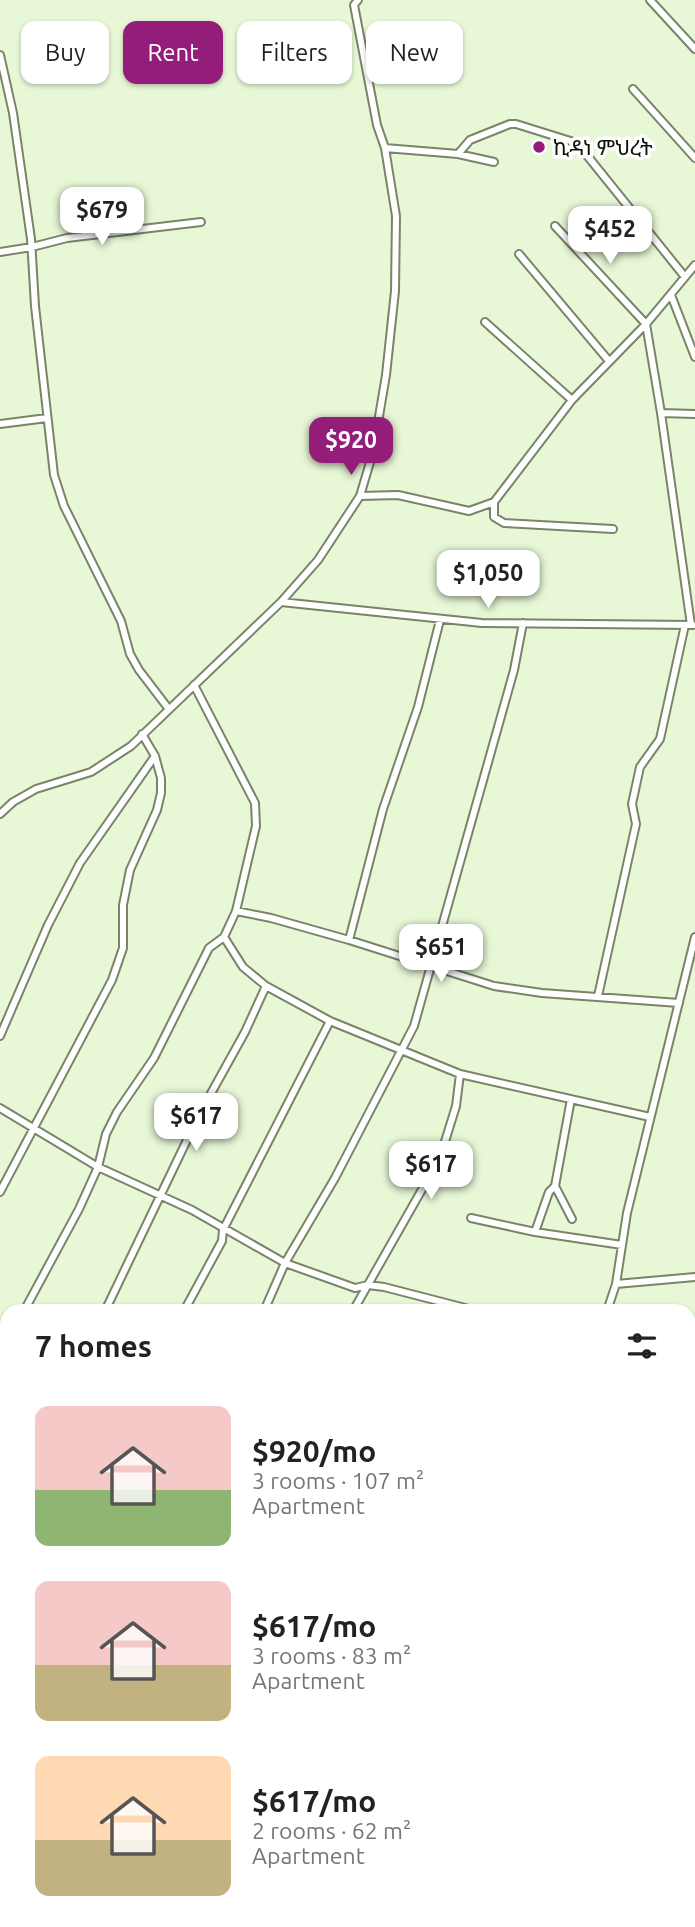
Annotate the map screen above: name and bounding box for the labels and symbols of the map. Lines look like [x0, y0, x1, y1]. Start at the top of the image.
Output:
place label: ኪዳነ ምህረት [553, 135, 653, 159]
marker: ኪዳነ ምህረት [531, 139, 547, 155]
pin: $679 [61, 188, 143, 247]
pin: $452 [569, 206, 651, 266]
pin: $920 [310, 418, 392, 477]
pin: $1,050 [431, 550, 545, 610]
pin: $651 [400, 925, 482, 984]
pin: $617 [155, 1094, 237, 1153]
pin: $617 [390, 1142, 472, 1201]

